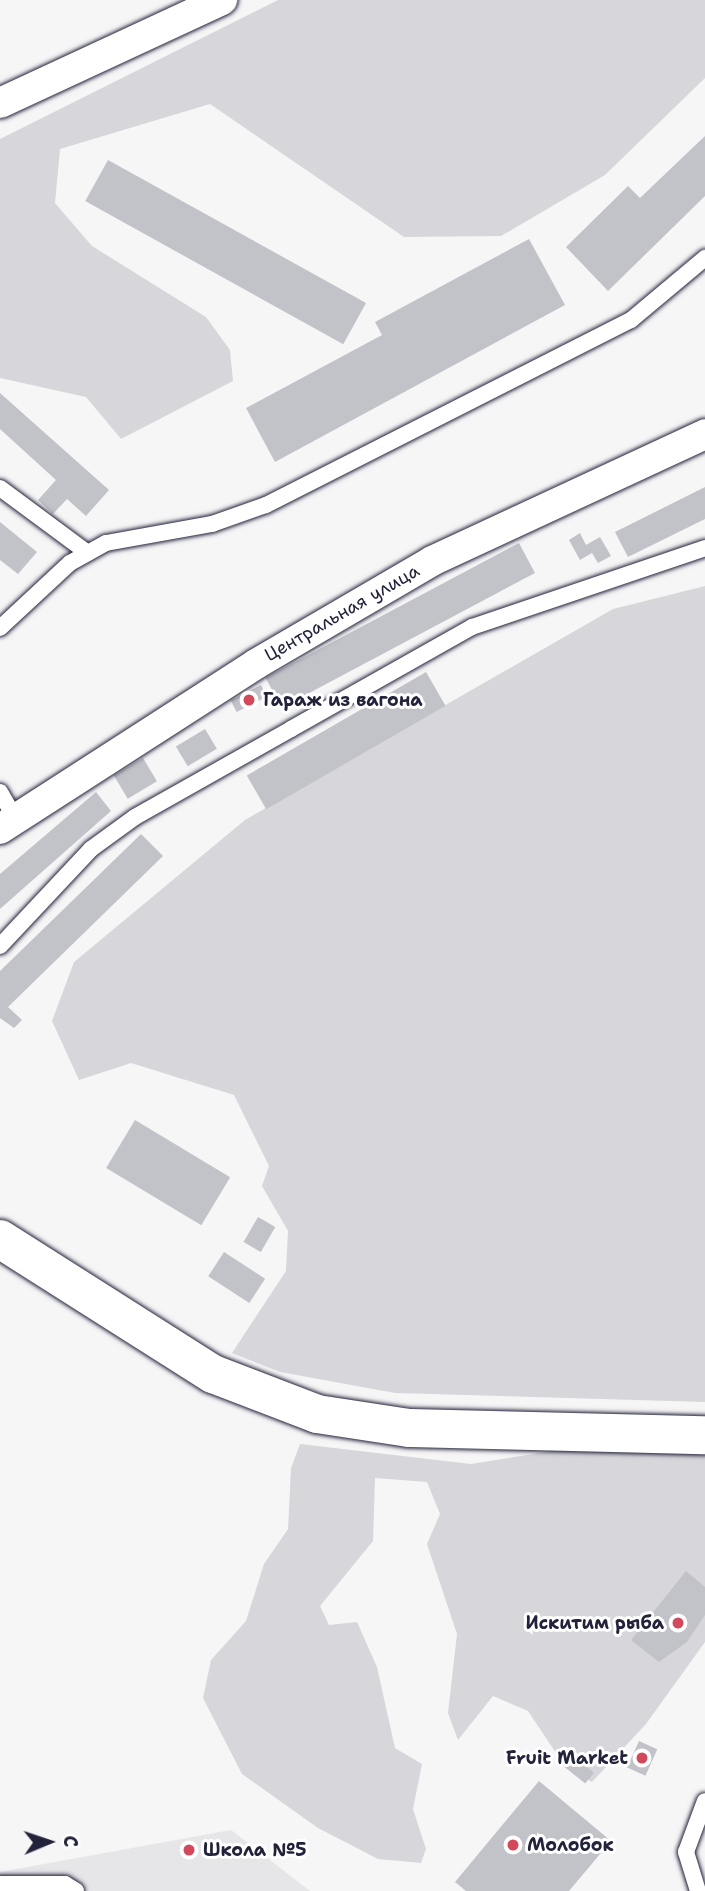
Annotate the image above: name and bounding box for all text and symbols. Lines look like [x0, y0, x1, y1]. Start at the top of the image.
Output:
street label: Центральная улица [261, 560, 423, 666]
place label: Гараж из вагона [263, 689, 423, 711]
marker: Гараж из вагона [241, 692, 257, 708]
place label: Искитим рыба [526, 1612, 664, 1634]
marker: Искитим рыба [670, 1615, 686, 1631]
place label: Fruit Market [506, 1747, 628, 1769]
marker: Fruit Market [634, 1750, 650, 1766]
north arrow [14, 1807, 84, 1877]
place label: Молобок [527, 1834, 614, 1856]
text: С [58, 1835, 83, 1848]
marker: Молобок [505, 1837, 521, 1853]
place label: Школа №5 [203, 1839, 306, 1861]
marker: Школа №5 [181, 1842, 197, 1858]

